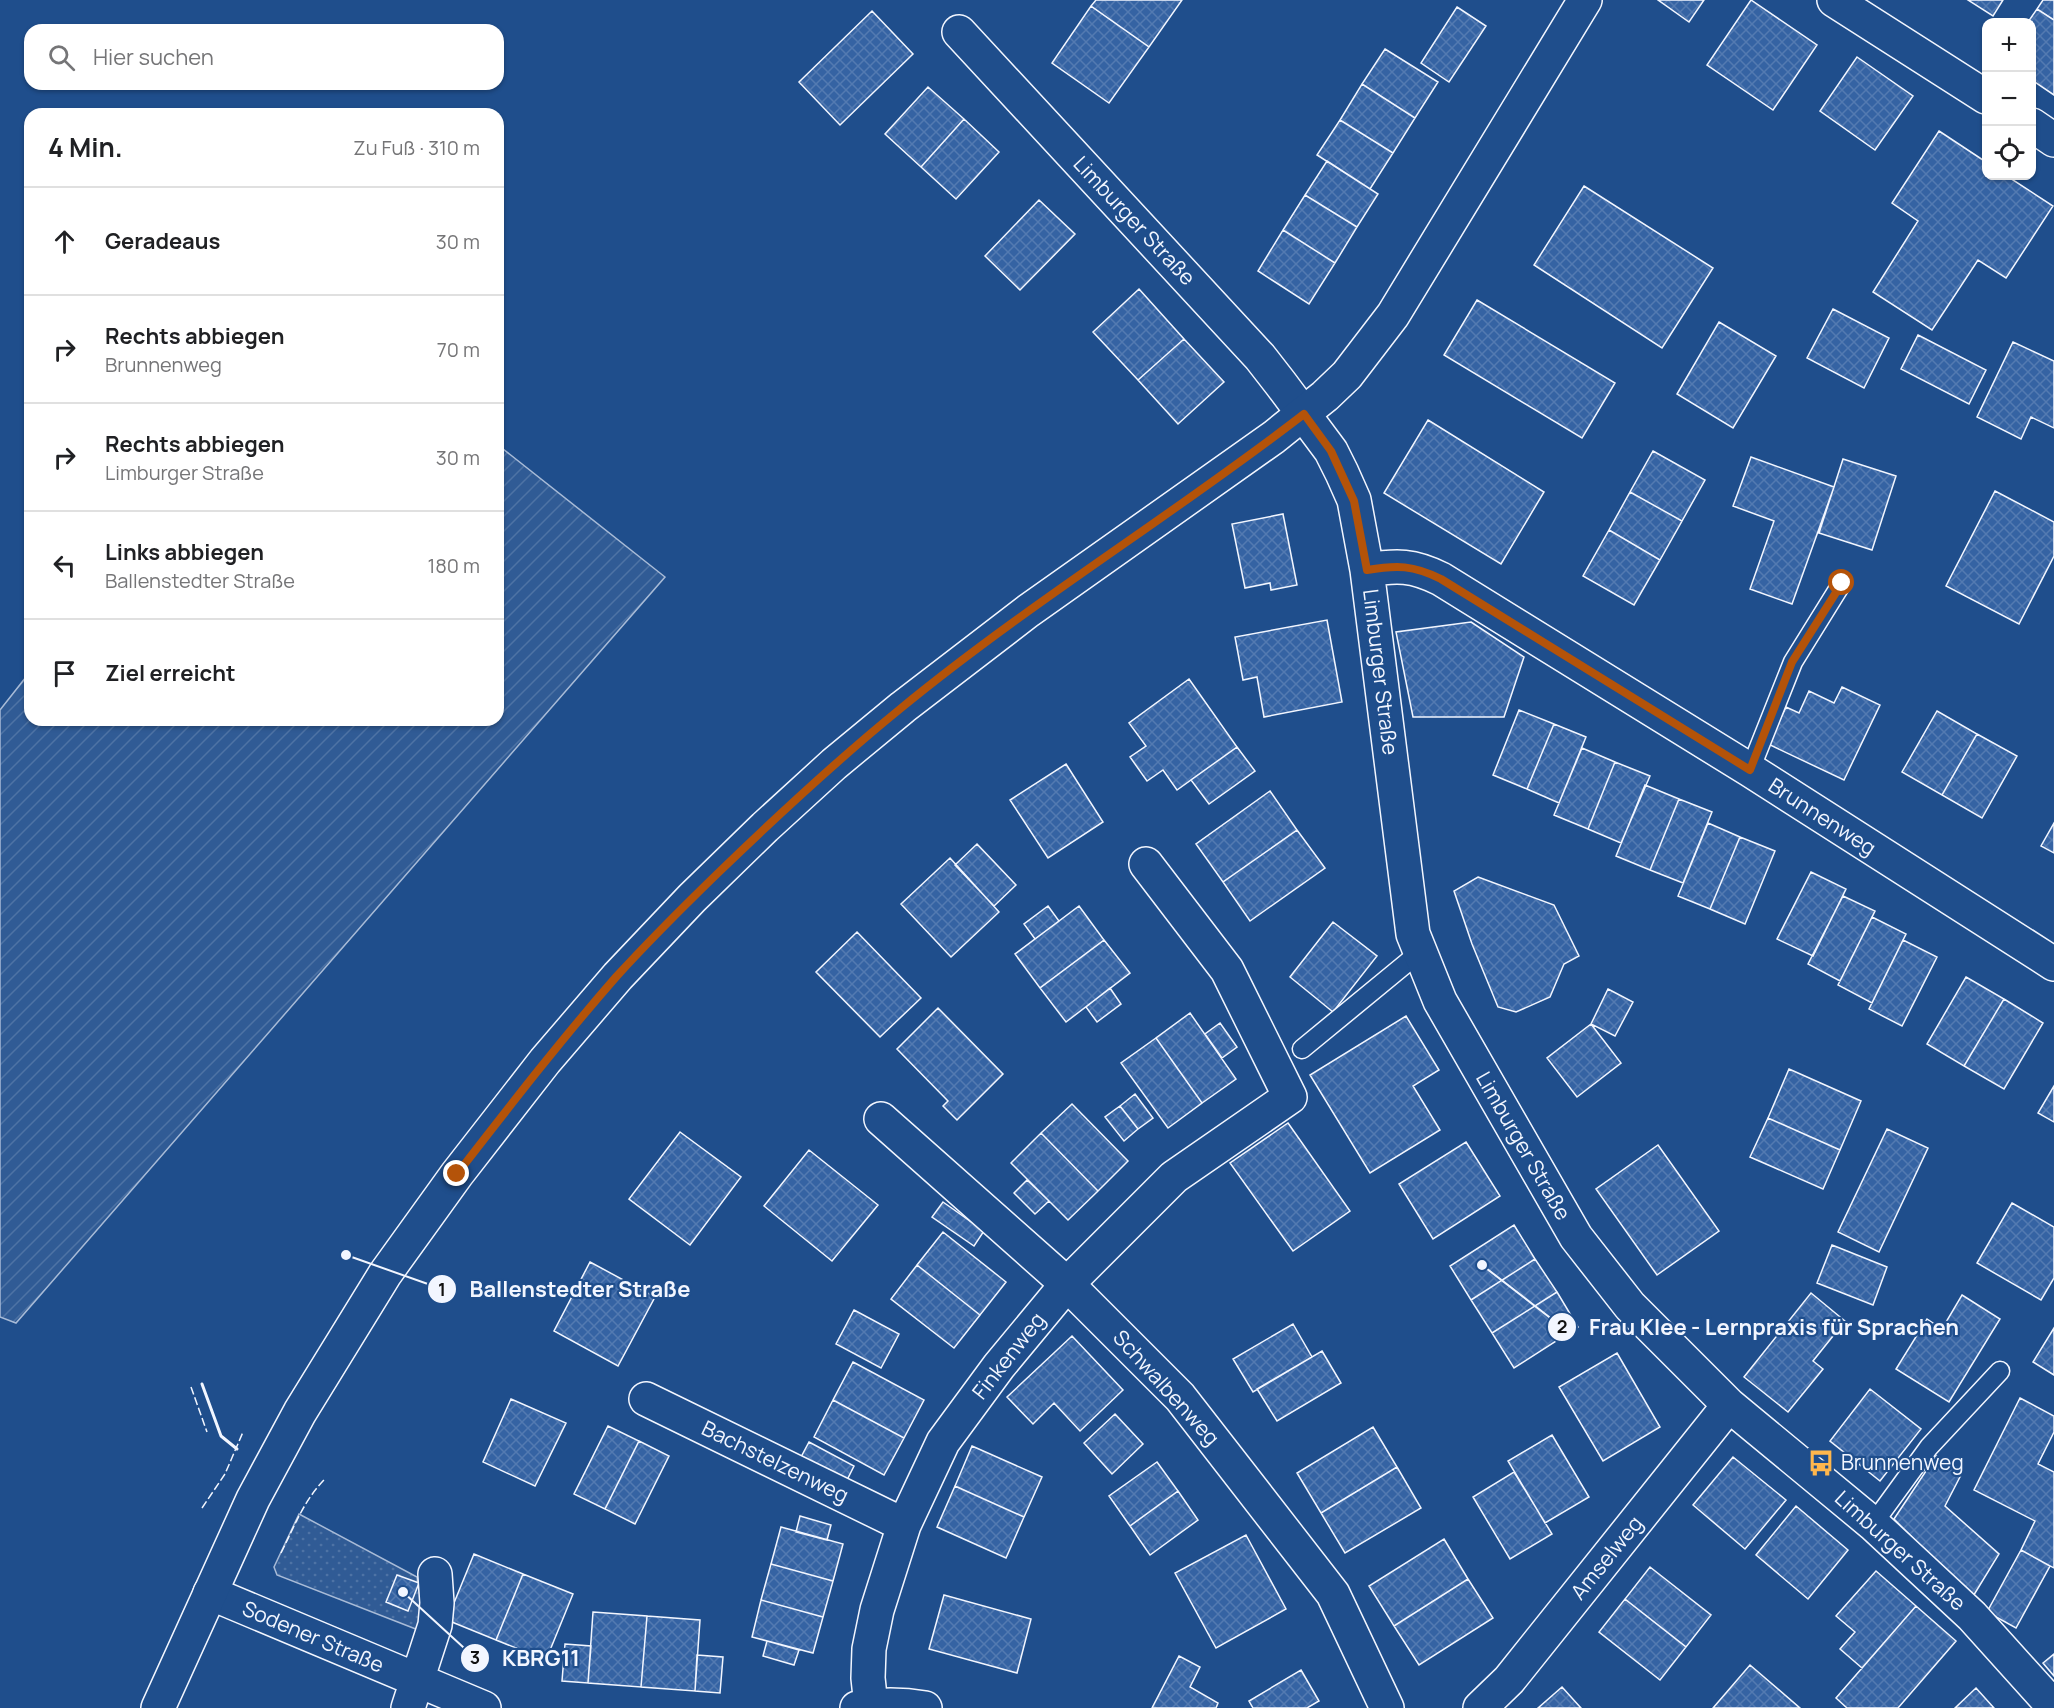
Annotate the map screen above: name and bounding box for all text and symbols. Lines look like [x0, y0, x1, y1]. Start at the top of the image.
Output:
map controls [1982, 18, 2036, 180]
button: + [1982, 18, 2036, 72]
search box [24, 24, 504, 90]
icon: search [45, 41, 78, 74]
text: Hier suchen [93, 42, 214, 72]
button: − [1982, 72, 2036, 126]
button: locate [1982, 126, 2036, 180]
text: 4 Min. [48, 129, 123, 165]
text: Zu Fuß · 310 m [353, 134, 480, 161]
street label: Limburger Straße [1068, 150, 1202, 291]
icon: ahead [48, 225, 81, 258]
text: Geradeaus [105, 226, 220, 256]
text: 30 m [436, 228, 480, 255]
text: Rechts abbiegen [105, 321, 284, 351]
icon: right [48, 333, 81, 366]
text: 70 m [437, 336, 480, 363]
text: Brunnenweg [105, 351, 222, 378]
text: Rechts abbiegen [105, 429, 284, 459]
icon: right [48, 441, 81, 474]
text: 30 m [436, 444, 480, 471]
text: Limburger Straße [105, 459, 264, 486]
text: Links abbiegen [105, 537, 264, 567]
icon: left [48, 549, 81, 582]
text: 180 m [427, 552, 480, 579]
text: Ballenstedter Straße [105, 567, 295, 594]
route start [1828, 569, 1854, 595]
street label: Limburger Straße [1357, 587, 1405, 756]
icon: arrive [48, 657, 81, 690]
text: Ziel erreicht [105, 658, 236, 688]
street label: Brunnenweg [1763, 771, 1882, 861]
street label: Limburger Straße [1470, 1066, 1578, 1225]
route end [443, 1160, 469, 1186]
callout: Ballenstedter Straße [427, 1269, 702, 1309]
text: Ballenstedter Straße [470, 1274, 690, 1304]
text: 1 [438, 1277, 446, 1301]
street label: Finkenweg [965, 1306, 1051, 1405]
callout: Frau Klee - Lernpraxis für Sprachen [1547, 1307, 1971, 1347]
text: Frau Klee - Lernpraxis für Sprachen [1589, 1312, 1959, 1342]
text: 2 [1557, 1314, 1567, 1338]
street label: Schwalbenweg [1107, 1324, 1226, 1451]
street label: Bachstelzenweg [697, 1413, 853, 1509]
bus stop icon: Brunnenweg [1806, 1448, 1836, 1478]
place label: Brunnenweg [1841, 1448, 1964, 1476]
street label: Limburger Straße [1829, 1484, 1972, 1617]
street label: Amselweg [1564, 1510, 1648, 1605]
street label: Sodener Straße [238, 1594, 388, 1679]
callout: KBRG11 [460, 1638, 592, 1678]
text: KBRG11 [502, 1643, 580, 1673]
text: 3 [470, 1645, 480, 1669]

